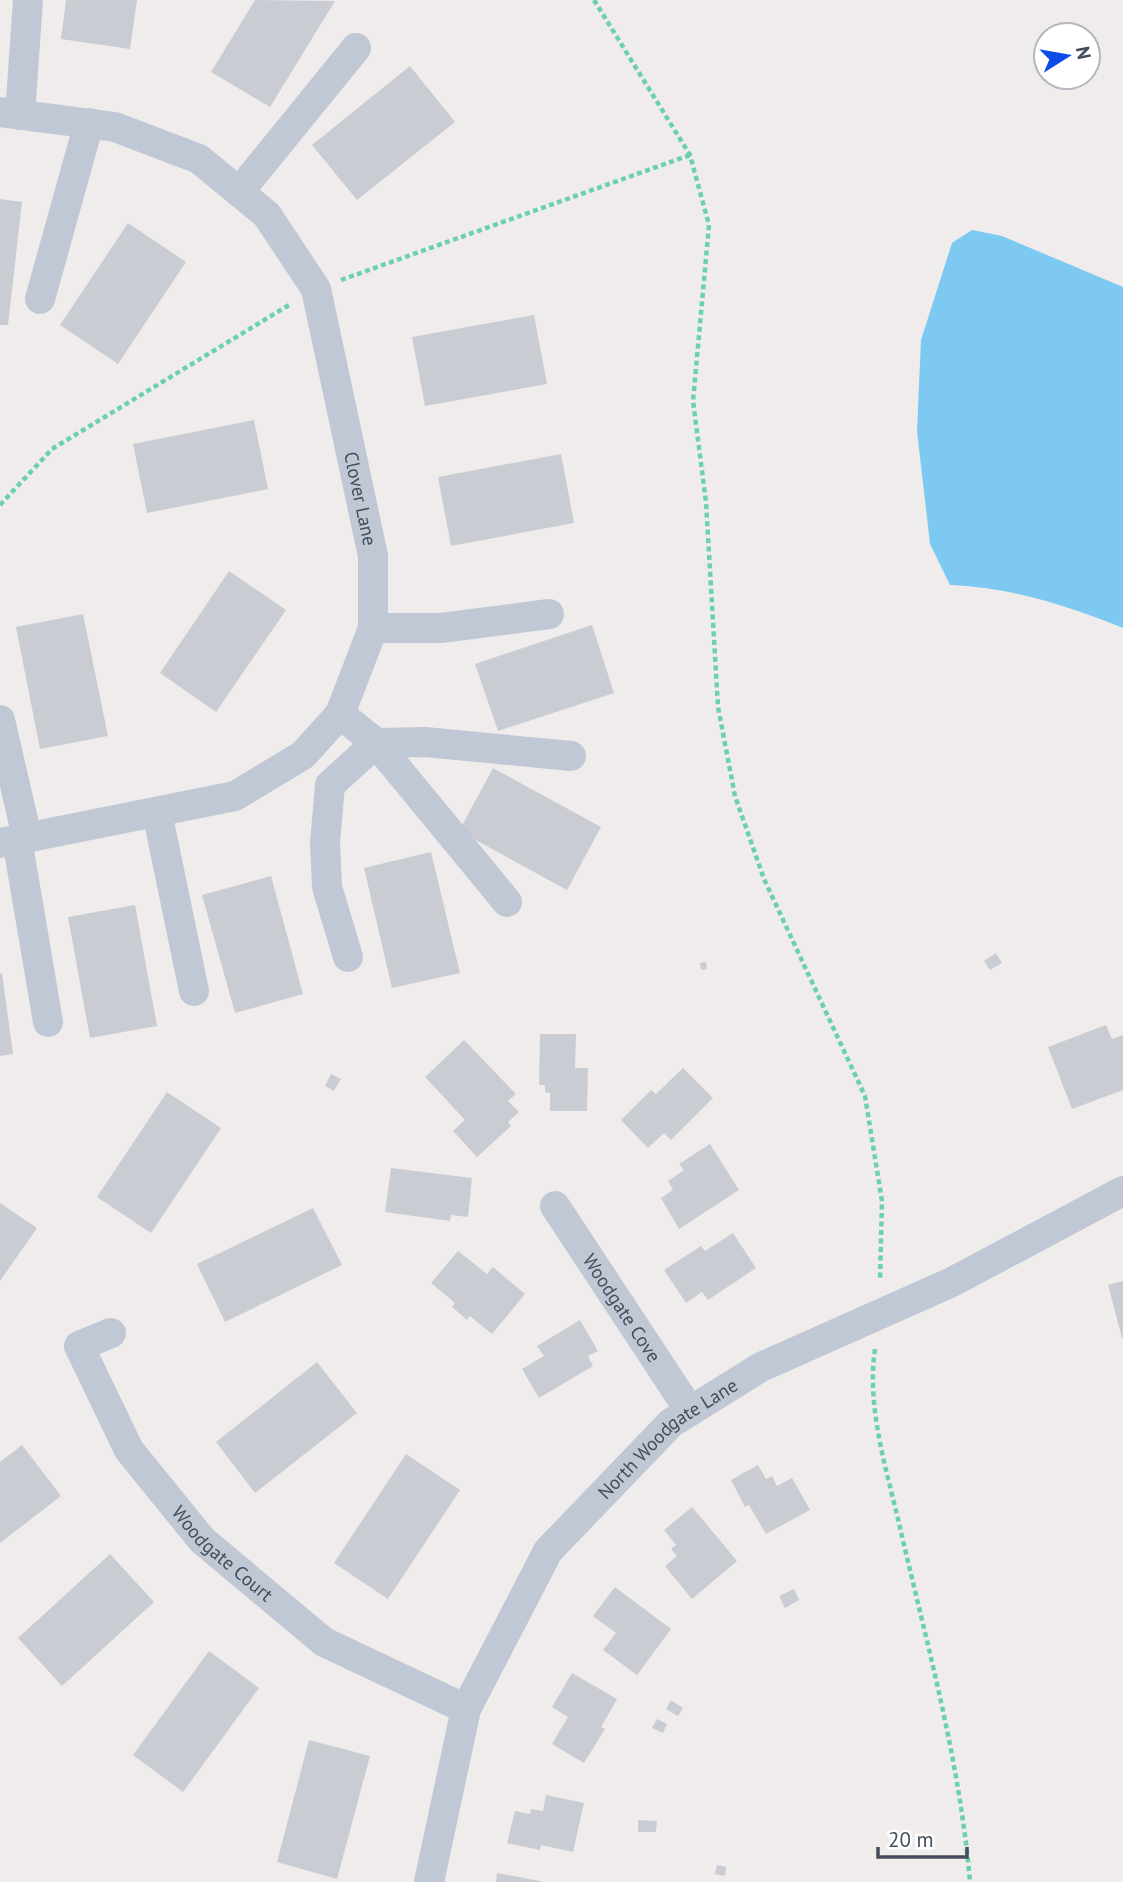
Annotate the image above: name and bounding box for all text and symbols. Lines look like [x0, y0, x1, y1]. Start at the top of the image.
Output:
north arrow [1032, 21, 1102, 91]
text: N [1071, 44, 1097, 61]
street label: Clover Lane [339, 449, 382, 548]
street label: Woodgate Cove [578, 1249, 666, 1367]
street label: North Woodgate Lane [593, 1373, 742, 1504]
street label: Woodgate Court [167, 1501, 279, 1607]
scale bar [878, 1815, 967, 1859]
text: 20 m [888, 1826, 934, 1853]

